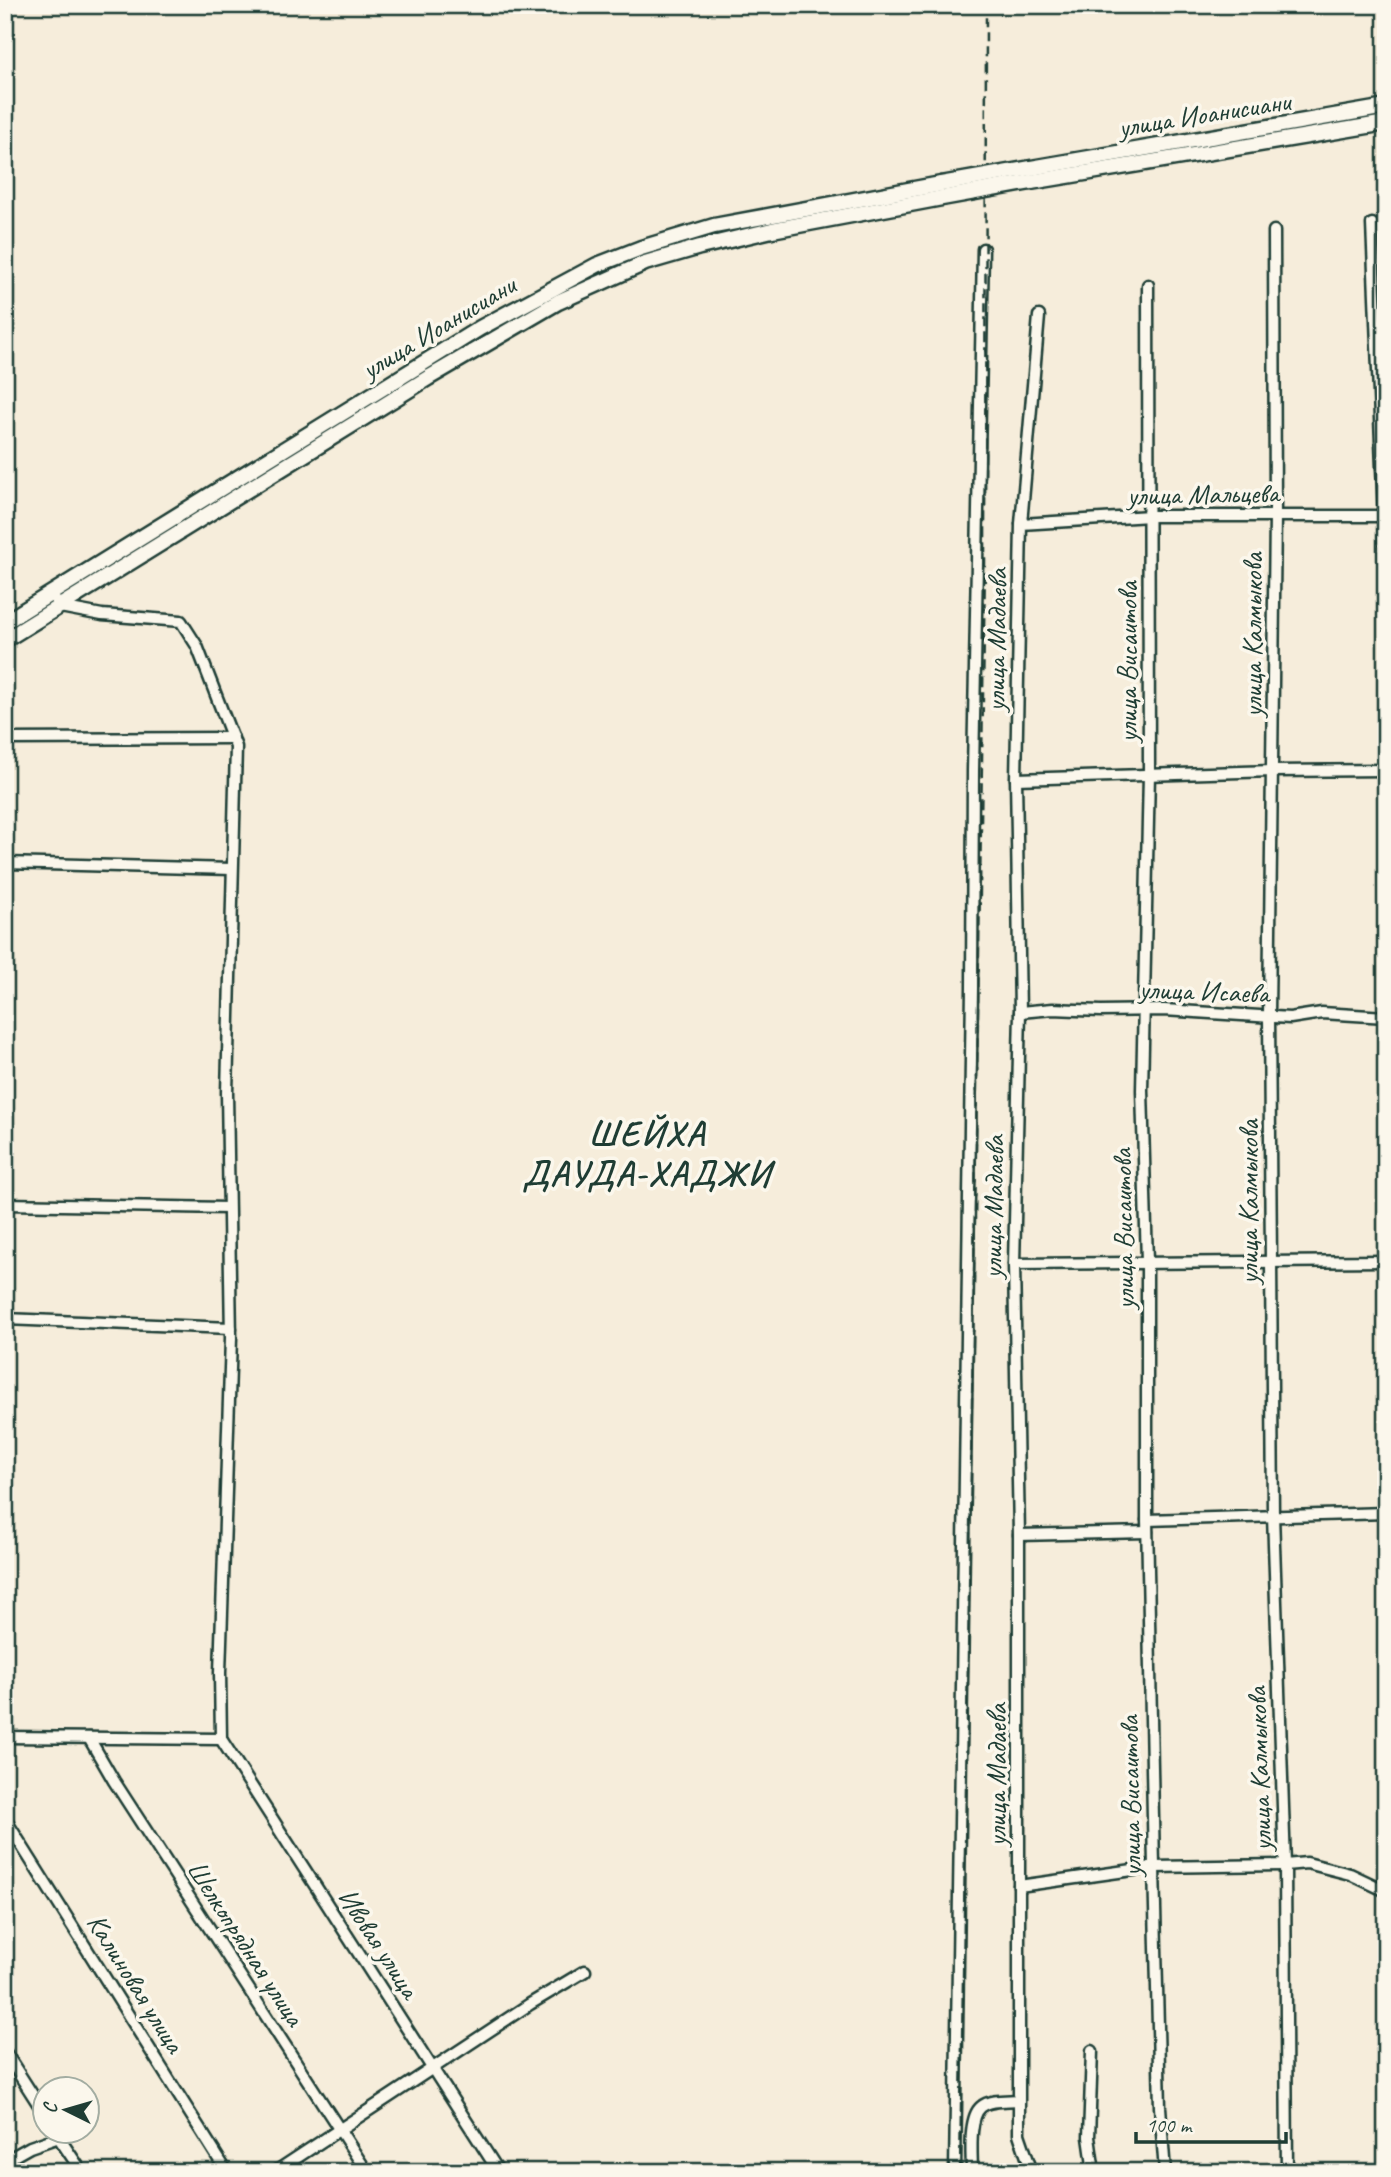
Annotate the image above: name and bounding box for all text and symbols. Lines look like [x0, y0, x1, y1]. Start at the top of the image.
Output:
street label: улица Иоанисиани [1114, 83, 1295, 145]
street label: улица Иоанисиани [353, 266, 524, 388]
street label: улица Мальцева [1125, 475, 1282, 513]
street label: улица Калмыкова [1235, 551, 1270, 719]
street label: улица Мадаева [977, 566, 1015, 714]
street label: улица Висаитова [1110, 580, 1145, 744]
street label: улица Исаева [1136, 971, 1272, 1011]
district label: ШЕЙХА ДАУДА-ХАДЖИ [522, 1111, 776, 1196]
street label: улица Калмыкова [1231, 1118, 1266, 1286]
street label: улица Мадаева [974, 1133, 1012, 1281]
street label: улица Висаитова [1104, 1147, 1142, 1312]
street label: улица Калмыкова [1239, 1684, 1279, 1854]
street label: улица Мадаева [979, 1702, 1014, 1849]
street label: улица Висаитова [1111, 1714, 1149, 1879]
street label: Шелкопрядная улица [179, 1854, 313, 2034]
street label: Ивовая улица [330, 1881, 429, 2007]
street label: Калиновая улица [79, 1907, 193, 2060]
north arrow [32, 2076, 102, 2146]
text: С [38, 2100, 63, 2114]
scale bar [1136, 2100, 1286, 2144]
text: 100 m [1146, 2112, 1193, 2138]

